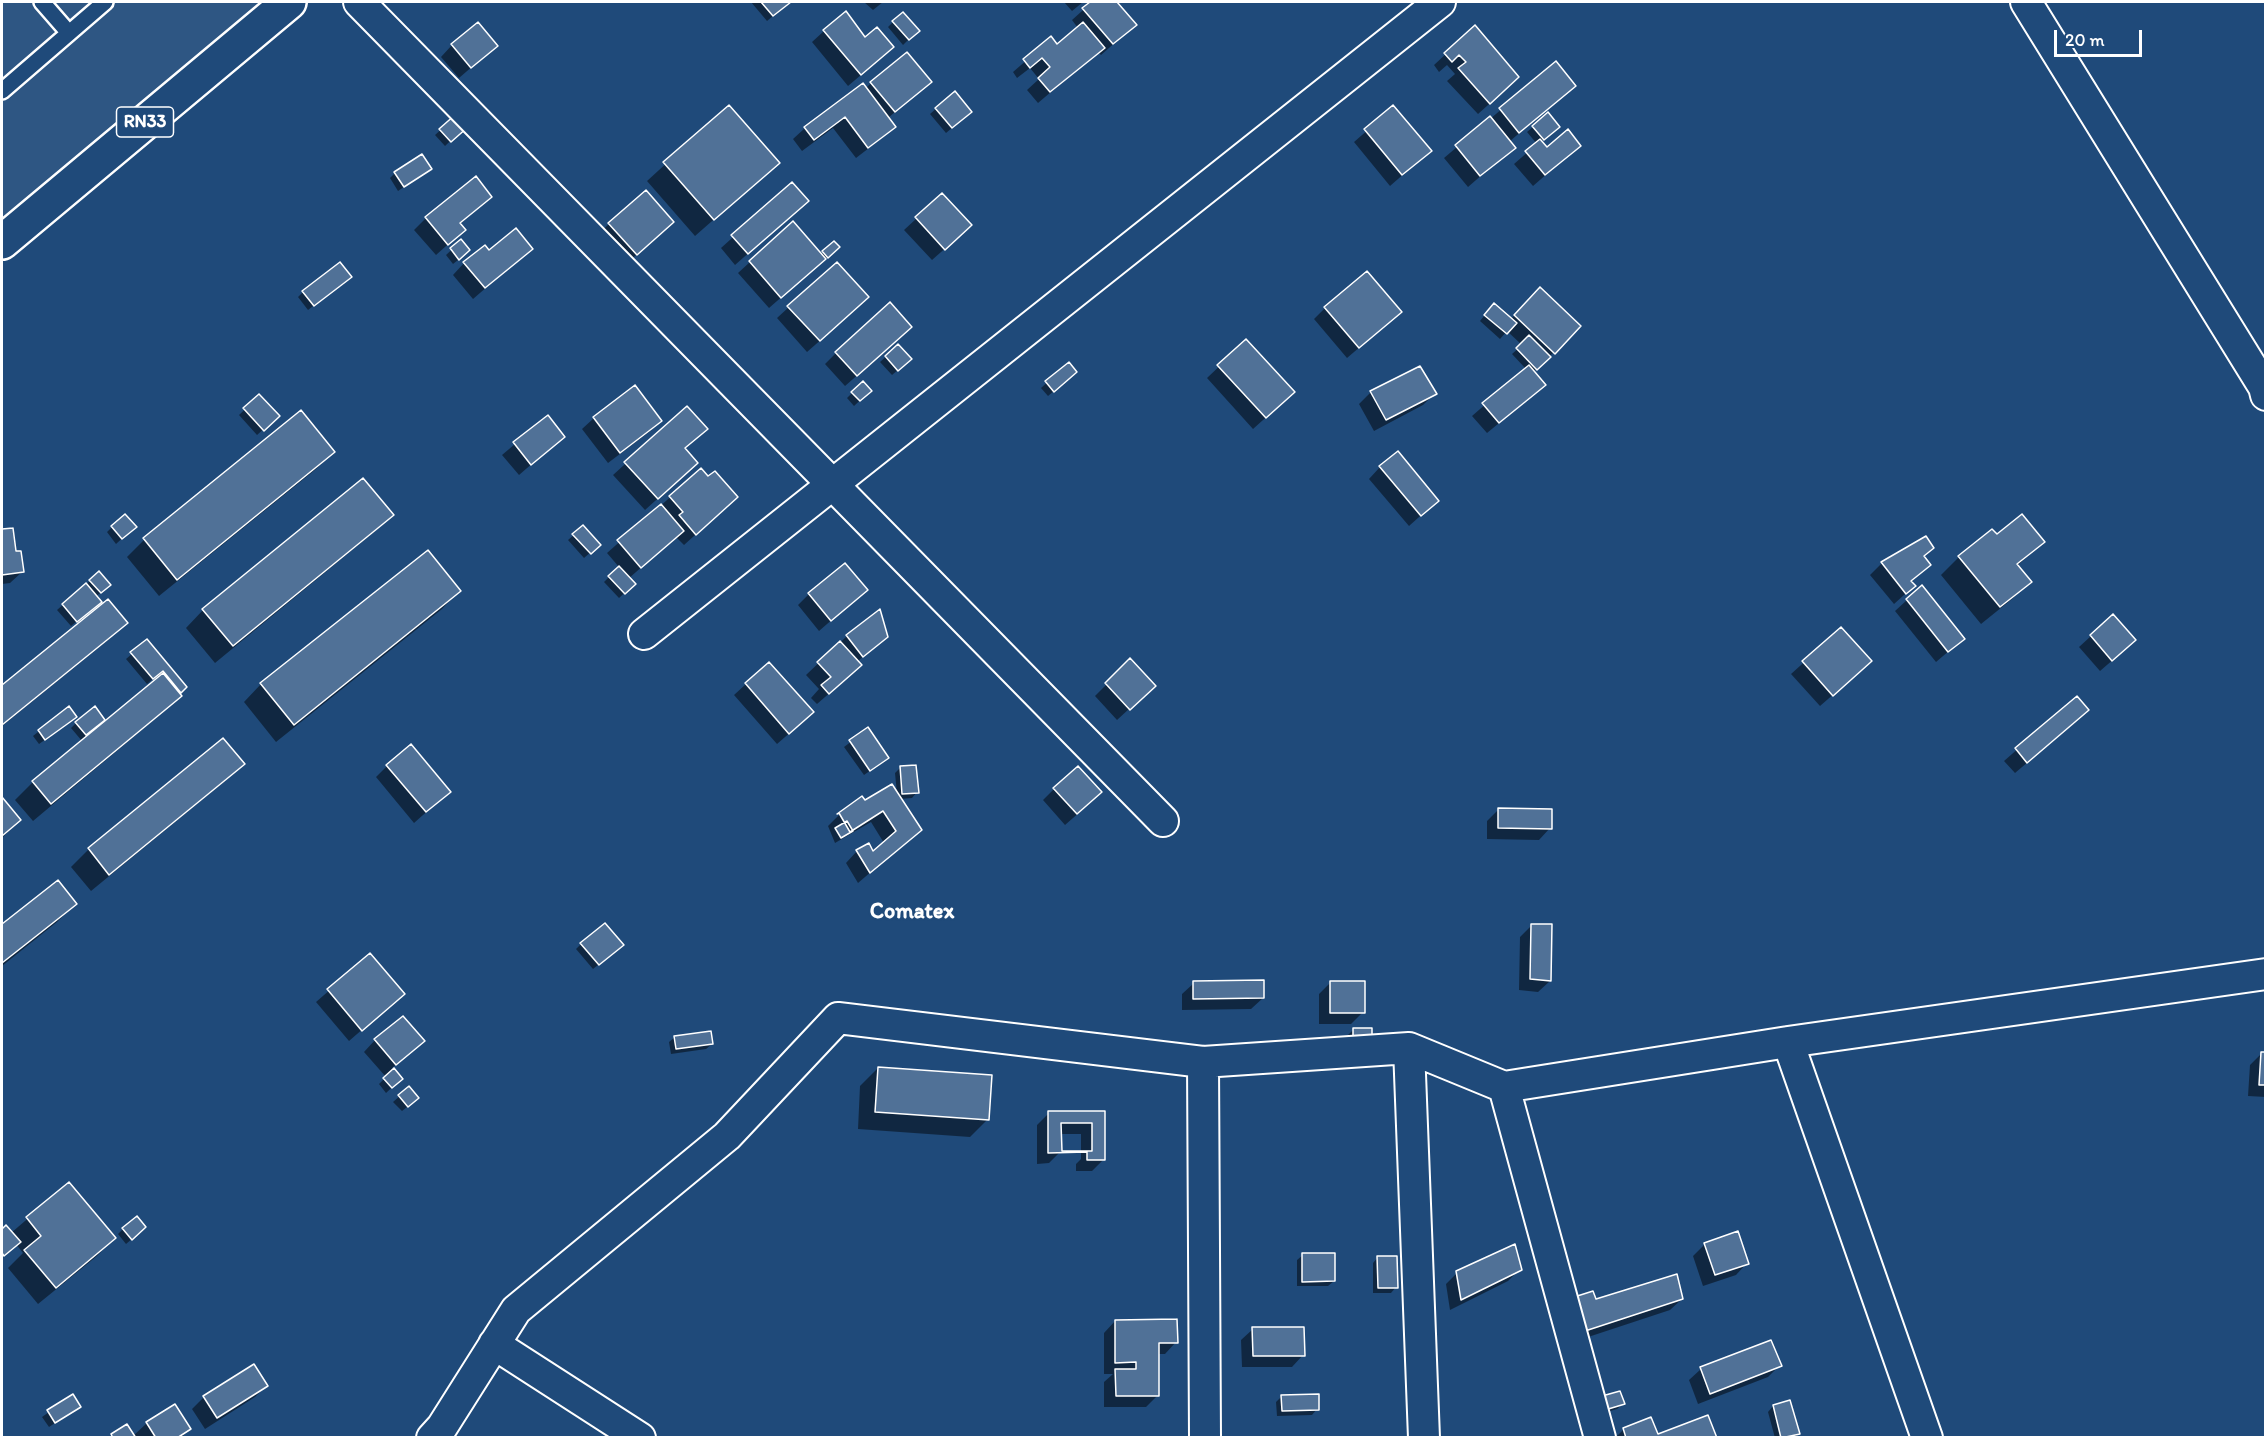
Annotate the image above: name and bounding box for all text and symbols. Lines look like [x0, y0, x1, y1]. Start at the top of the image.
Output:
scale bar [2057, 18, 2146, 56]
text: 20 m [2065, 29, 2105, 51]
road number: RN33 [116, 107, 174, 137]
district label: Comatex [870, 899, 954, 925]

